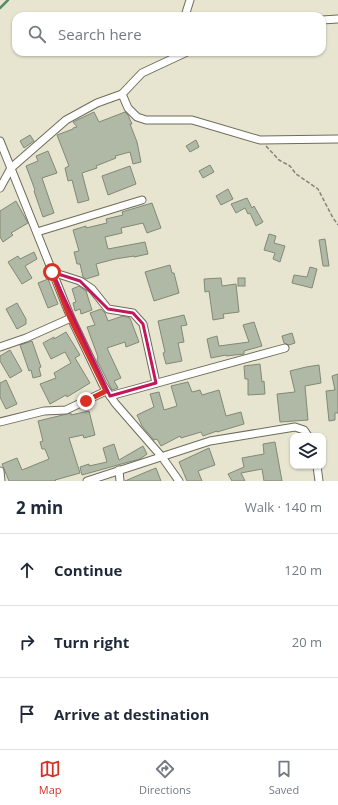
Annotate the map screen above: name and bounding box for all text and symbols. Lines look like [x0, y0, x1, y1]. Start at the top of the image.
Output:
search box [12, 12, 326, 56]
icon: search [26, 23, 48, 45]
text: Search here [58, 24, 142, 44]
route start [43, 263, 61, 281]
route end [77, 392, 95, 410]
map controls [290, 433, 326, 469]
button: layers [290, 433, 326, 469]
text: 2 min [16, 496, 63, 519]
text: Walk · 140 m [245, 498, 322, 516]
icon: ahead [16, 559, 38, 581]
text: Continue [54, 560, 122, 580]
text: 120 m [284, 561, 322, 579]
icon: right [16, 631, 38, 653]
text: Turn right [54, 632, 129, 652]
text: 20 m [292, 633, 322, 651]
icon: arrive [16, 703, 38, 725]
text: Arrive at destination [54, 704, 209, 724]
tab: Map [39, 758, 62, 797]
tab: Directions [139, 758, 191, 797]
tab: Saved [269, 758, 299, 797]

